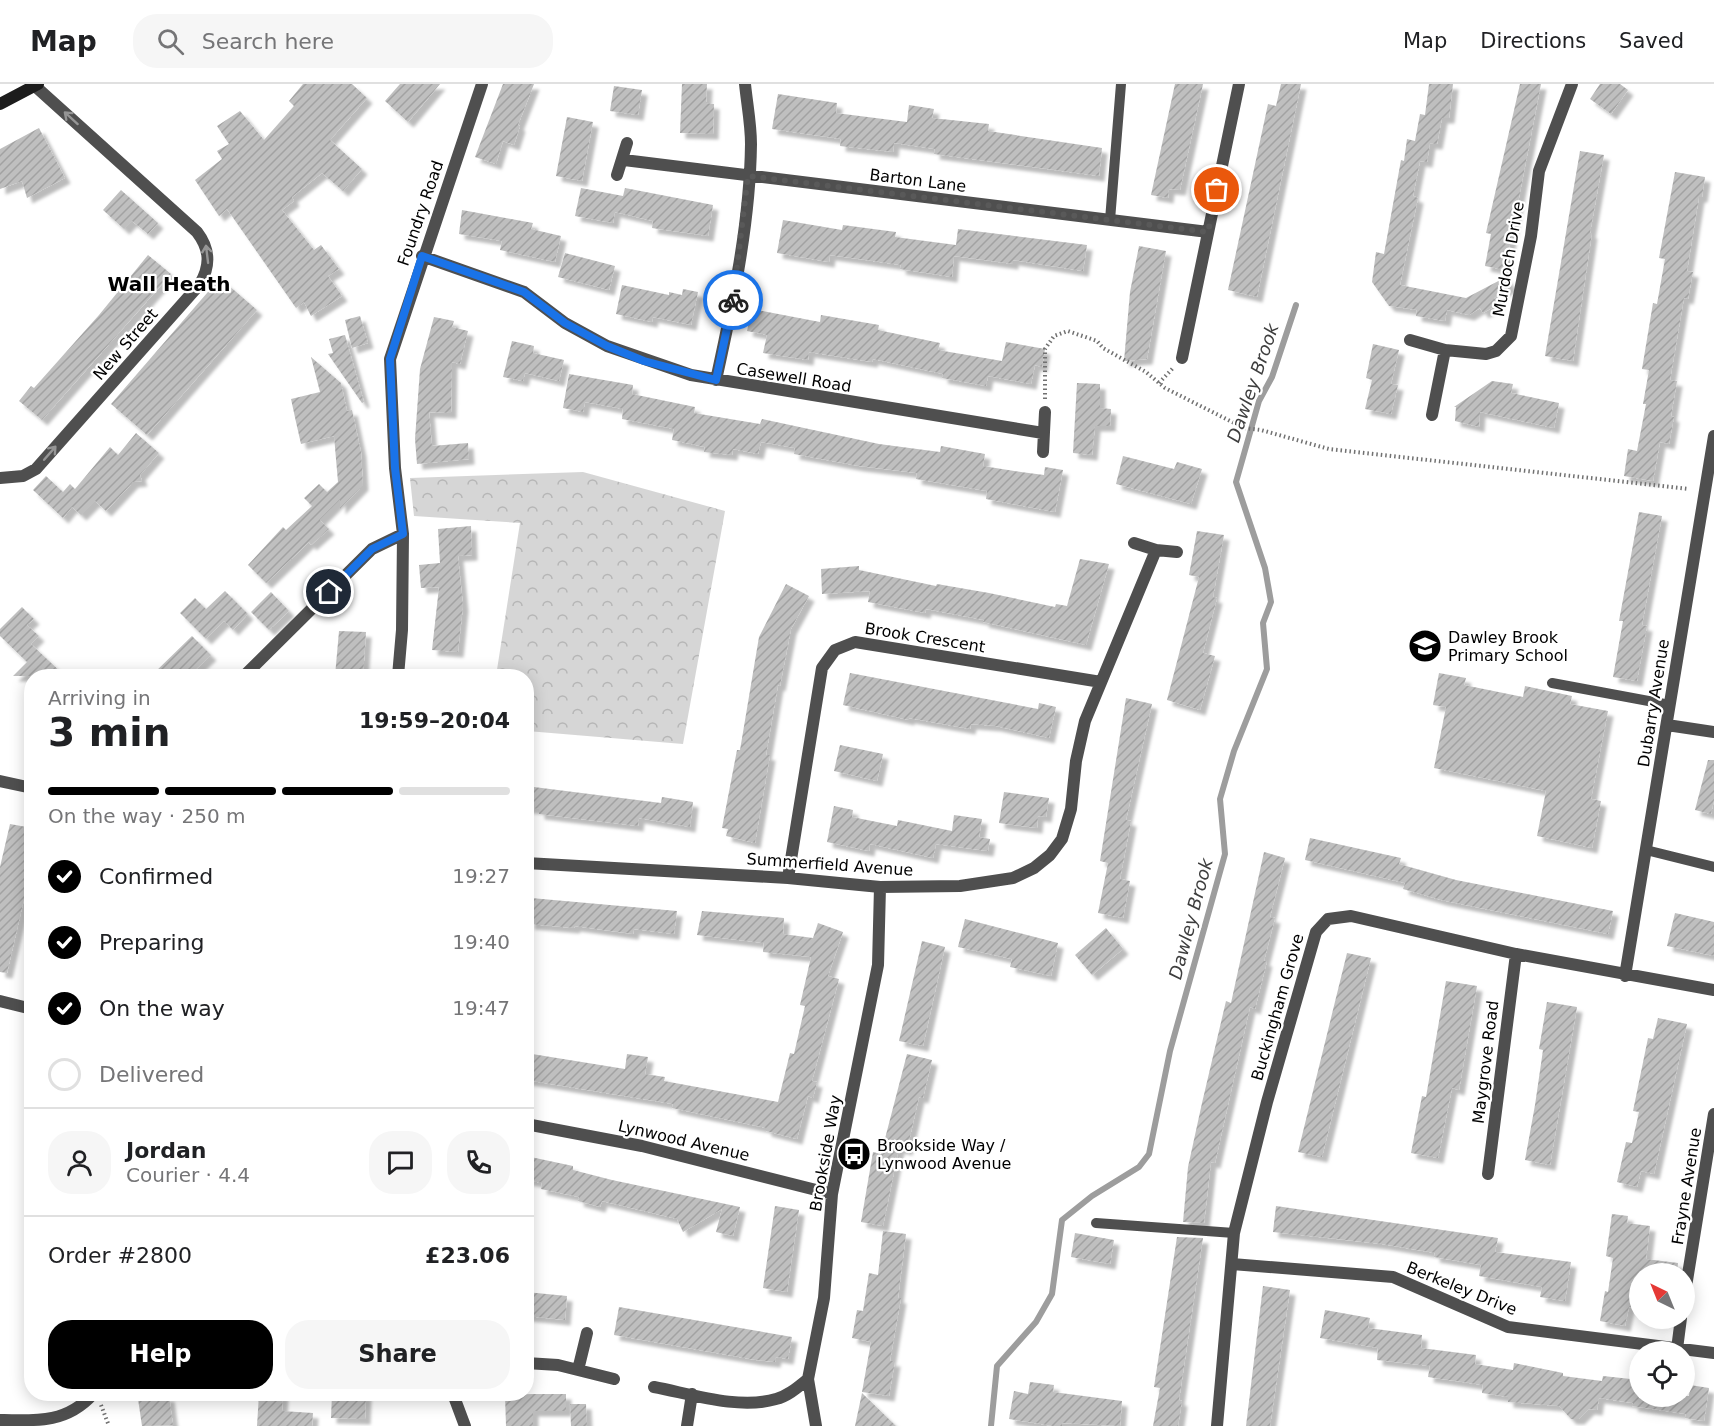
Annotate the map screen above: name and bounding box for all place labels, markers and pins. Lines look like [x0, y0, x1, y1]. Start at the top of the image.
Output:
pin [1191, 164, 1242, 215]
pin [303, 566, 354, 617]
school or university icon: Dawley Brook Primary School [1407, 628, 1443, 664]
place label: Dawley Brook Primary School [1448, 628, 1568, 665]
bus stop icon: Brookside Way / Lynwood Avenue [836, 1136, 872, 1172]
place label: Brookside Way / Lynwood Avenue [877, 1136, 1011, 1173]

